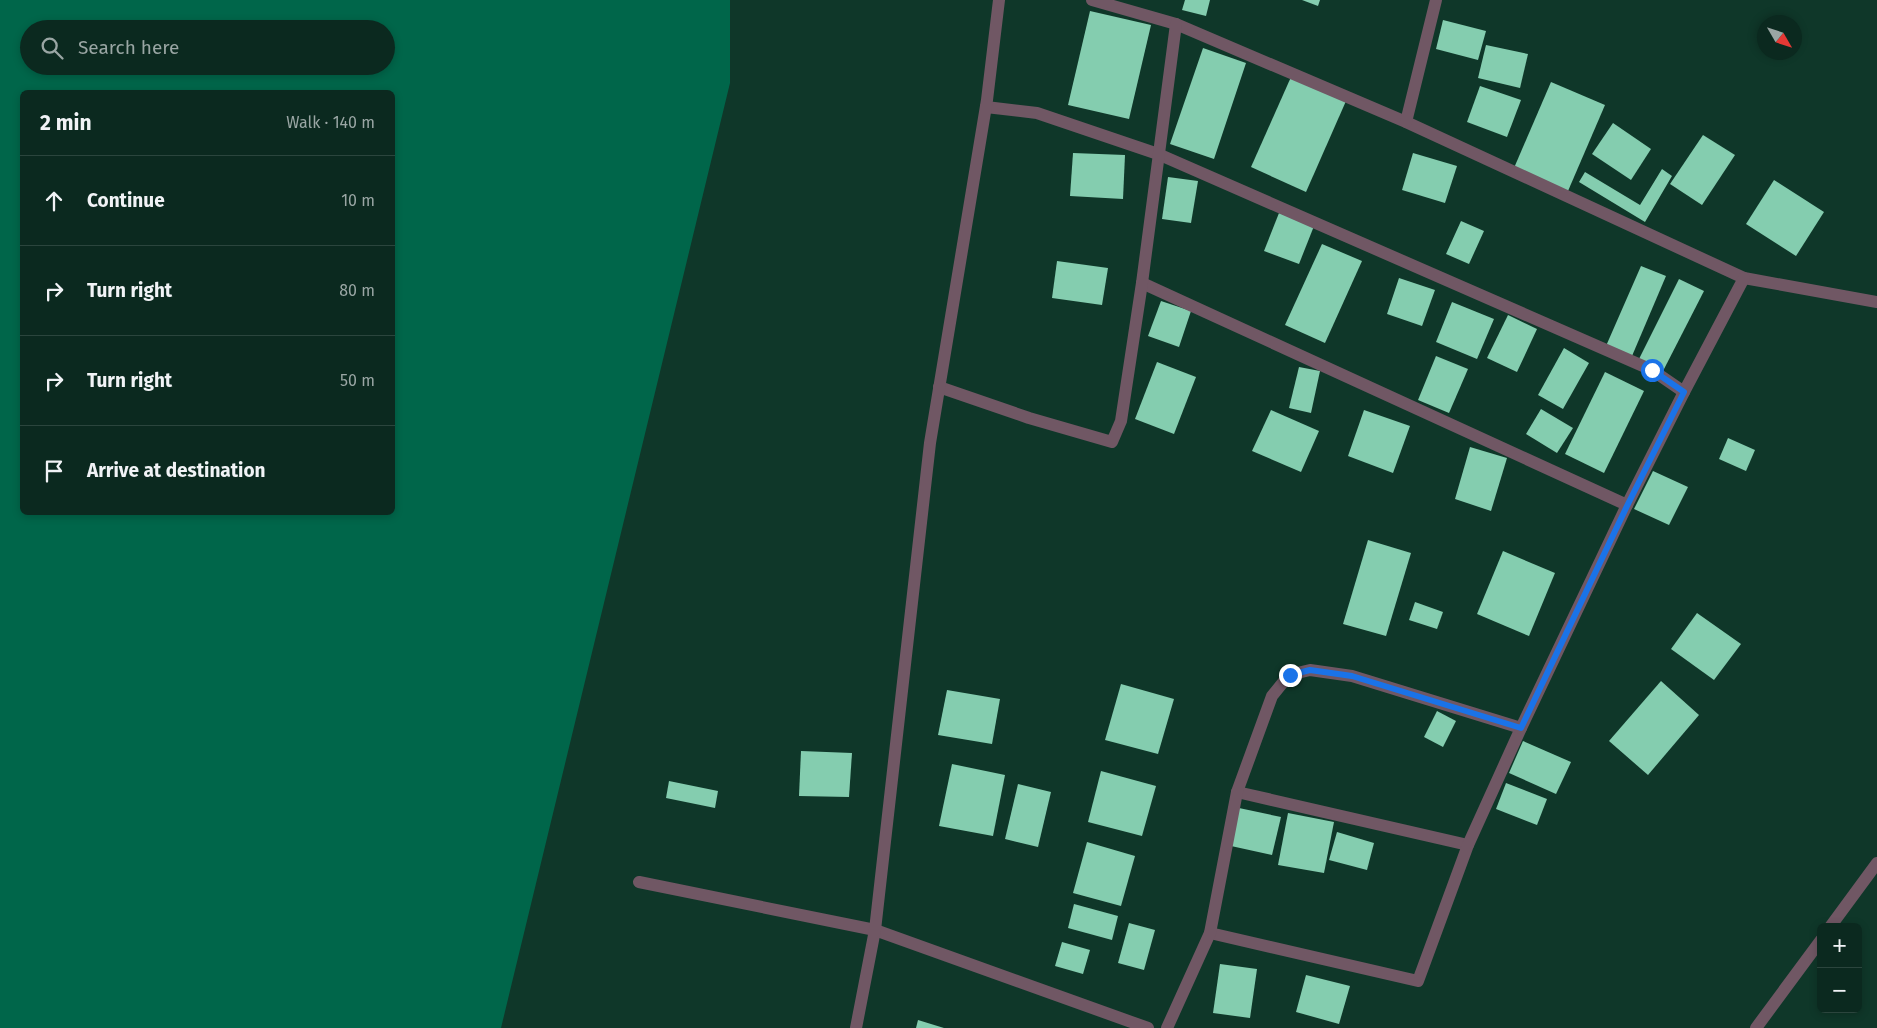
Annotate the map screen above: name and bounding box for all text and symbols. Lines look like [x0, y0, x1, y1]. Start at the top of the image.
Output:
north arrow [1757, 15, 1802, 60]
search box [20, 20, 395, 75]
icon: search [38, 34, 66, 62]
text: Search here [78, 36, 179, 59]
text: 2 min [40, 110, 92, 136]
text: Walk · 140 m [286, 113, 375, 132]
icon: ahead [40, 187, 68, 215]
text: Continue [87, 189, 165, 212]
text: 10 m [341, 191, 375, 210]
icon: right [40, 277, 68, 305]
text: Turn right [87, 279, 172, 302]
text: 80 m [339, 281, 375, 300]
route start [1641, 359, 1664, 382]
icon: right [40, 367, 68, 395]
text: Turn right [87, 369, 172, 392]
text: 50 m [340, 371, 375, 390]
icon: arrive [40, 457, 68, 485]
text: Arrive at destination [87, 459, 266, 482]
route end [1279, 664, 1302, 687]
map controls [1817, 923, 1862, 1013]
button: + [1817, 923, 1862, 968]
button: − [1817, 968, 1862, 1013]

